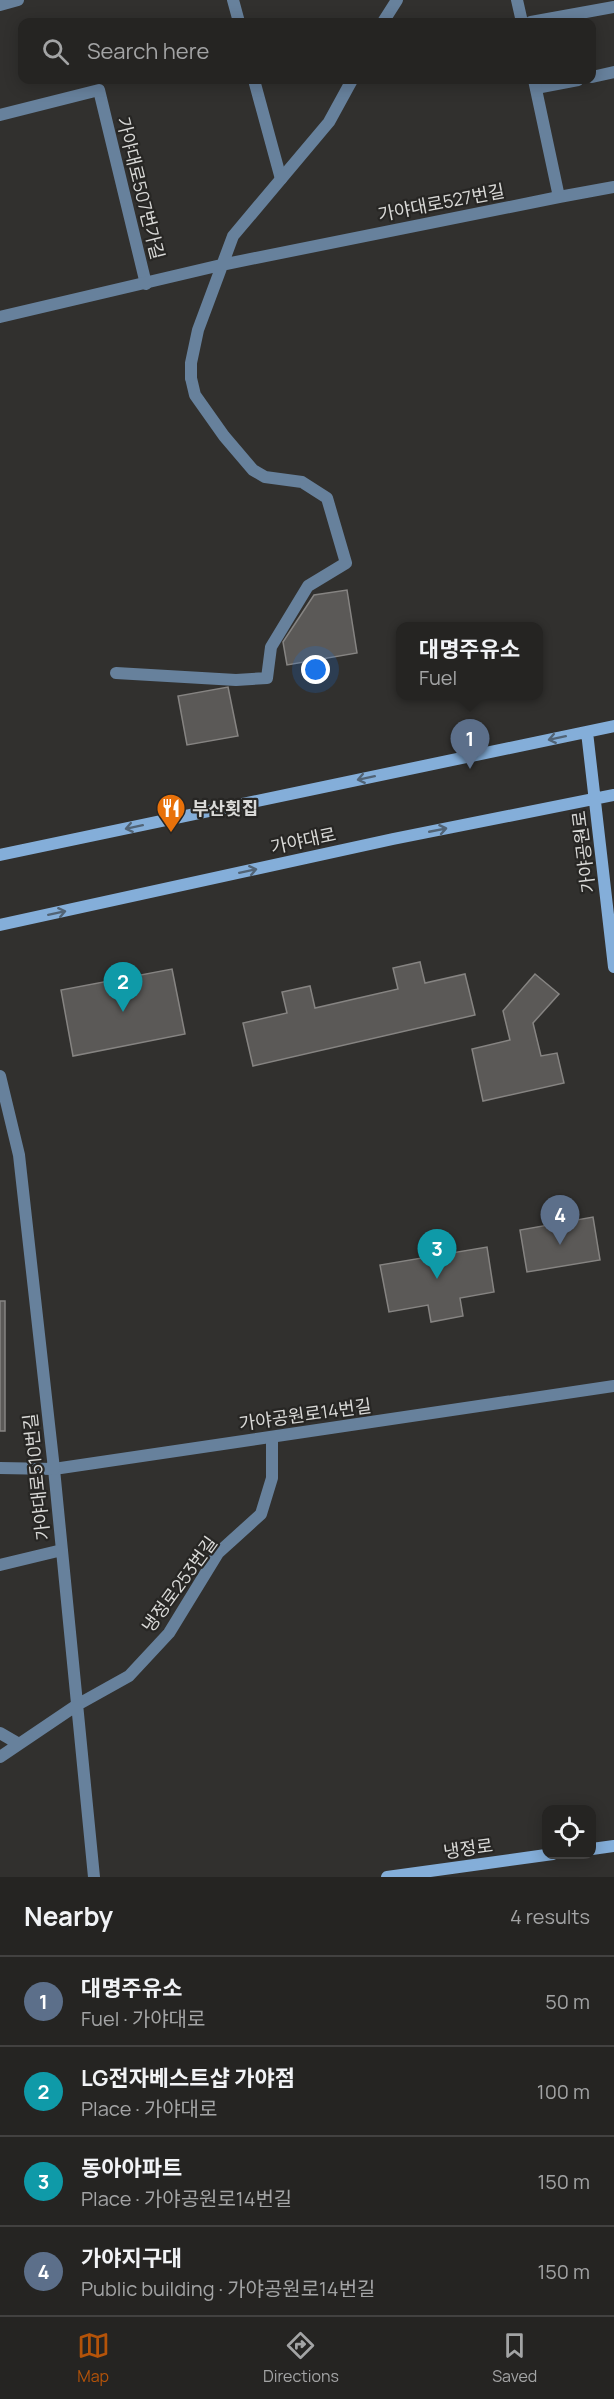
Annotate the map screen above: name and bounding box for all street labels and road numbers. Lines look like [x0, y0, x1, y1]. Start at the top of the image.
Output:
street label: 가야대로507번가길 [112, 114, 170, 262]
street label: 가야대로527번길 [376, 178, 506, 226]
street label: 가야공원로 [566, 809, 600, 895]
street label: 가야대로 [268, 821, 338, 859]
street label: 가야공원로14번길 [237, 1393, 373, 1435]
street label: 가야대로510번길 [17, 1412, 55, 1542]
street label: 냉정로253번길 [136, 1531, 222, 1637]
street label: 냉정로 [442, 1833, 494, 1863]

